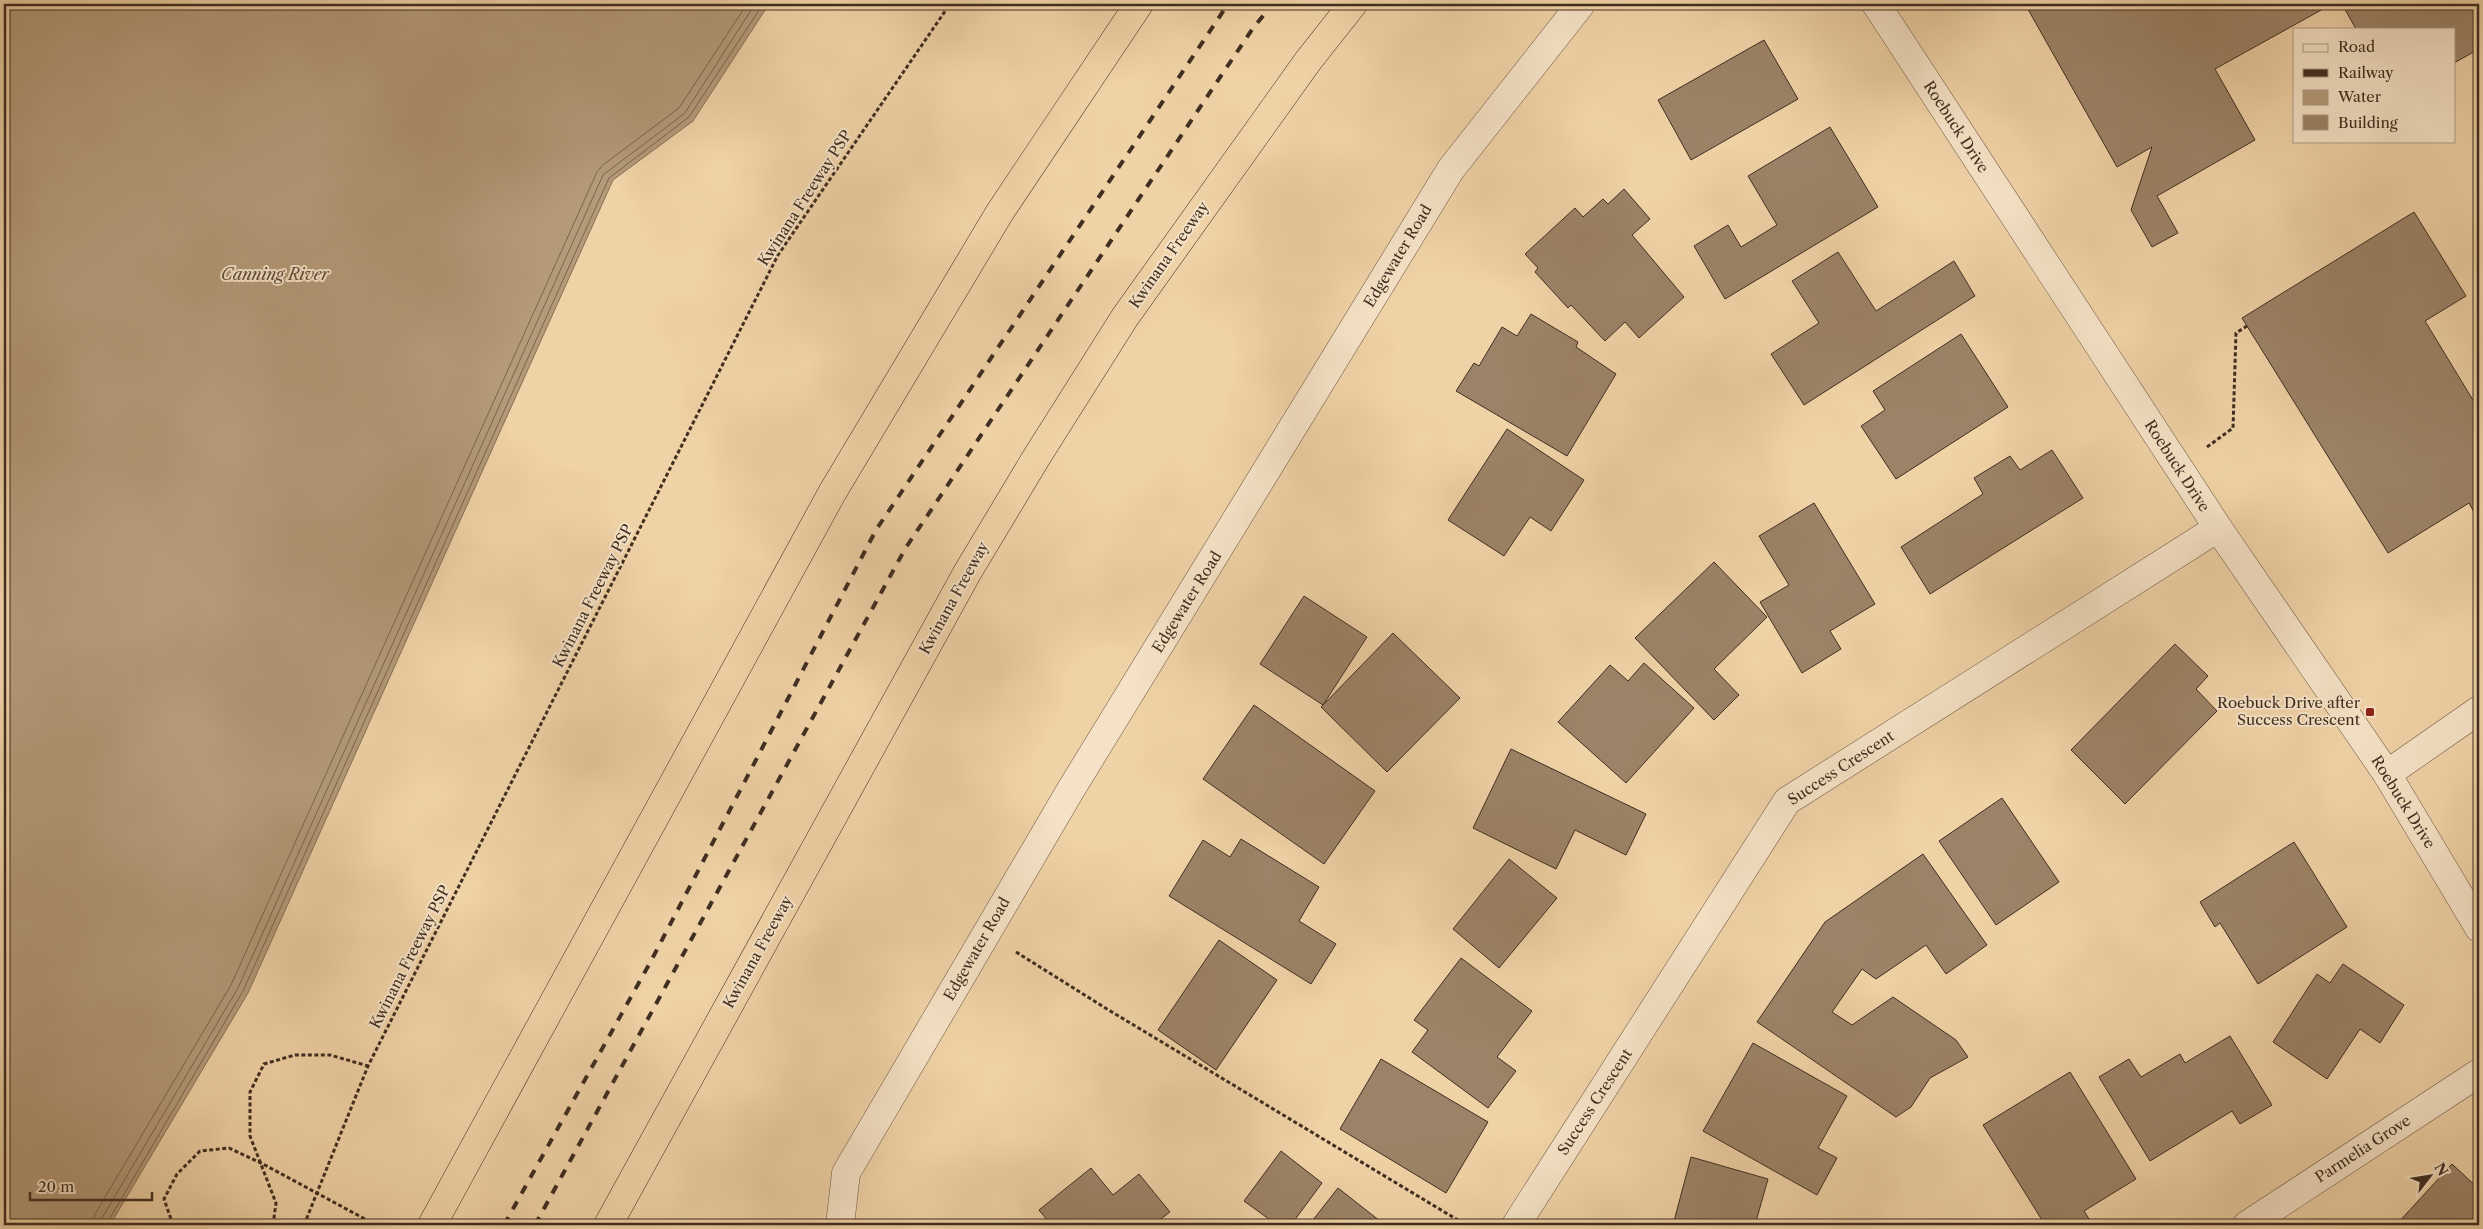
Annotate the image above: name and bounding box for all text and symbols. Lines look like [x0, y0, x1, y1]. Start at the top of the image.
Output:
legend [2293, 28, 2456, 142]
text: Road [2338, 37, 2375, 56]
text: Railway [2338, 63, 2394, 82]
street label: Roebuck Drive [1920, 77, 1993, 176]
text: Water [2337, 87, 2382, 106]
text: Building [2338, 113, 2398, 132]
street label: Kwinana Freeway PSP [754, 126, 856, 269]
street label: Kwinana Freeway [1125, 197, 1213, 312]
street label: Edgewater Road [1359, 201, 1436, 310]
water label: Canning River [221, 264, 331, 284]
street label: Roebuck Drive [2141, 416, 2214, 515]
street label: Kwinana Freeway PSP [548, 521, 637, 671]
street label: Kwinana Freeway [915, 538, 993, 657]
street label: Edgewater Road [1148, 547, 1225, 656]
place label: Roebuck Drive after Success Crescent [2217, 693, 2361, 729]
marker: Roebuck Drive after Success Crescent [2364, 706, 2376, 718]
street label: Success Crescent [1784, 726, 1898, 809]
street label: Roebuck Drive [2367, 752, 2440, 852]
street label: Kwinana Freeway PSP [365, 882, 454, 1032]
street label: Kwinana Freeway [719, 892, 797, 1011]
street label: Edgewater Road [939, 894, 1014, 1004]
street label: Success Crescent [1553, 1044, 1636, 1158]
street label: Parmelia Grove [2311, 1111, 2414, 1187]
north arrow [2406, 1152, 2456, 1202]
text: N [2430, 1159, 2452, 1179]
scale bar [30, 1169, 152, 1201]
text: 20 m [38, 1177, 74, 1196]

